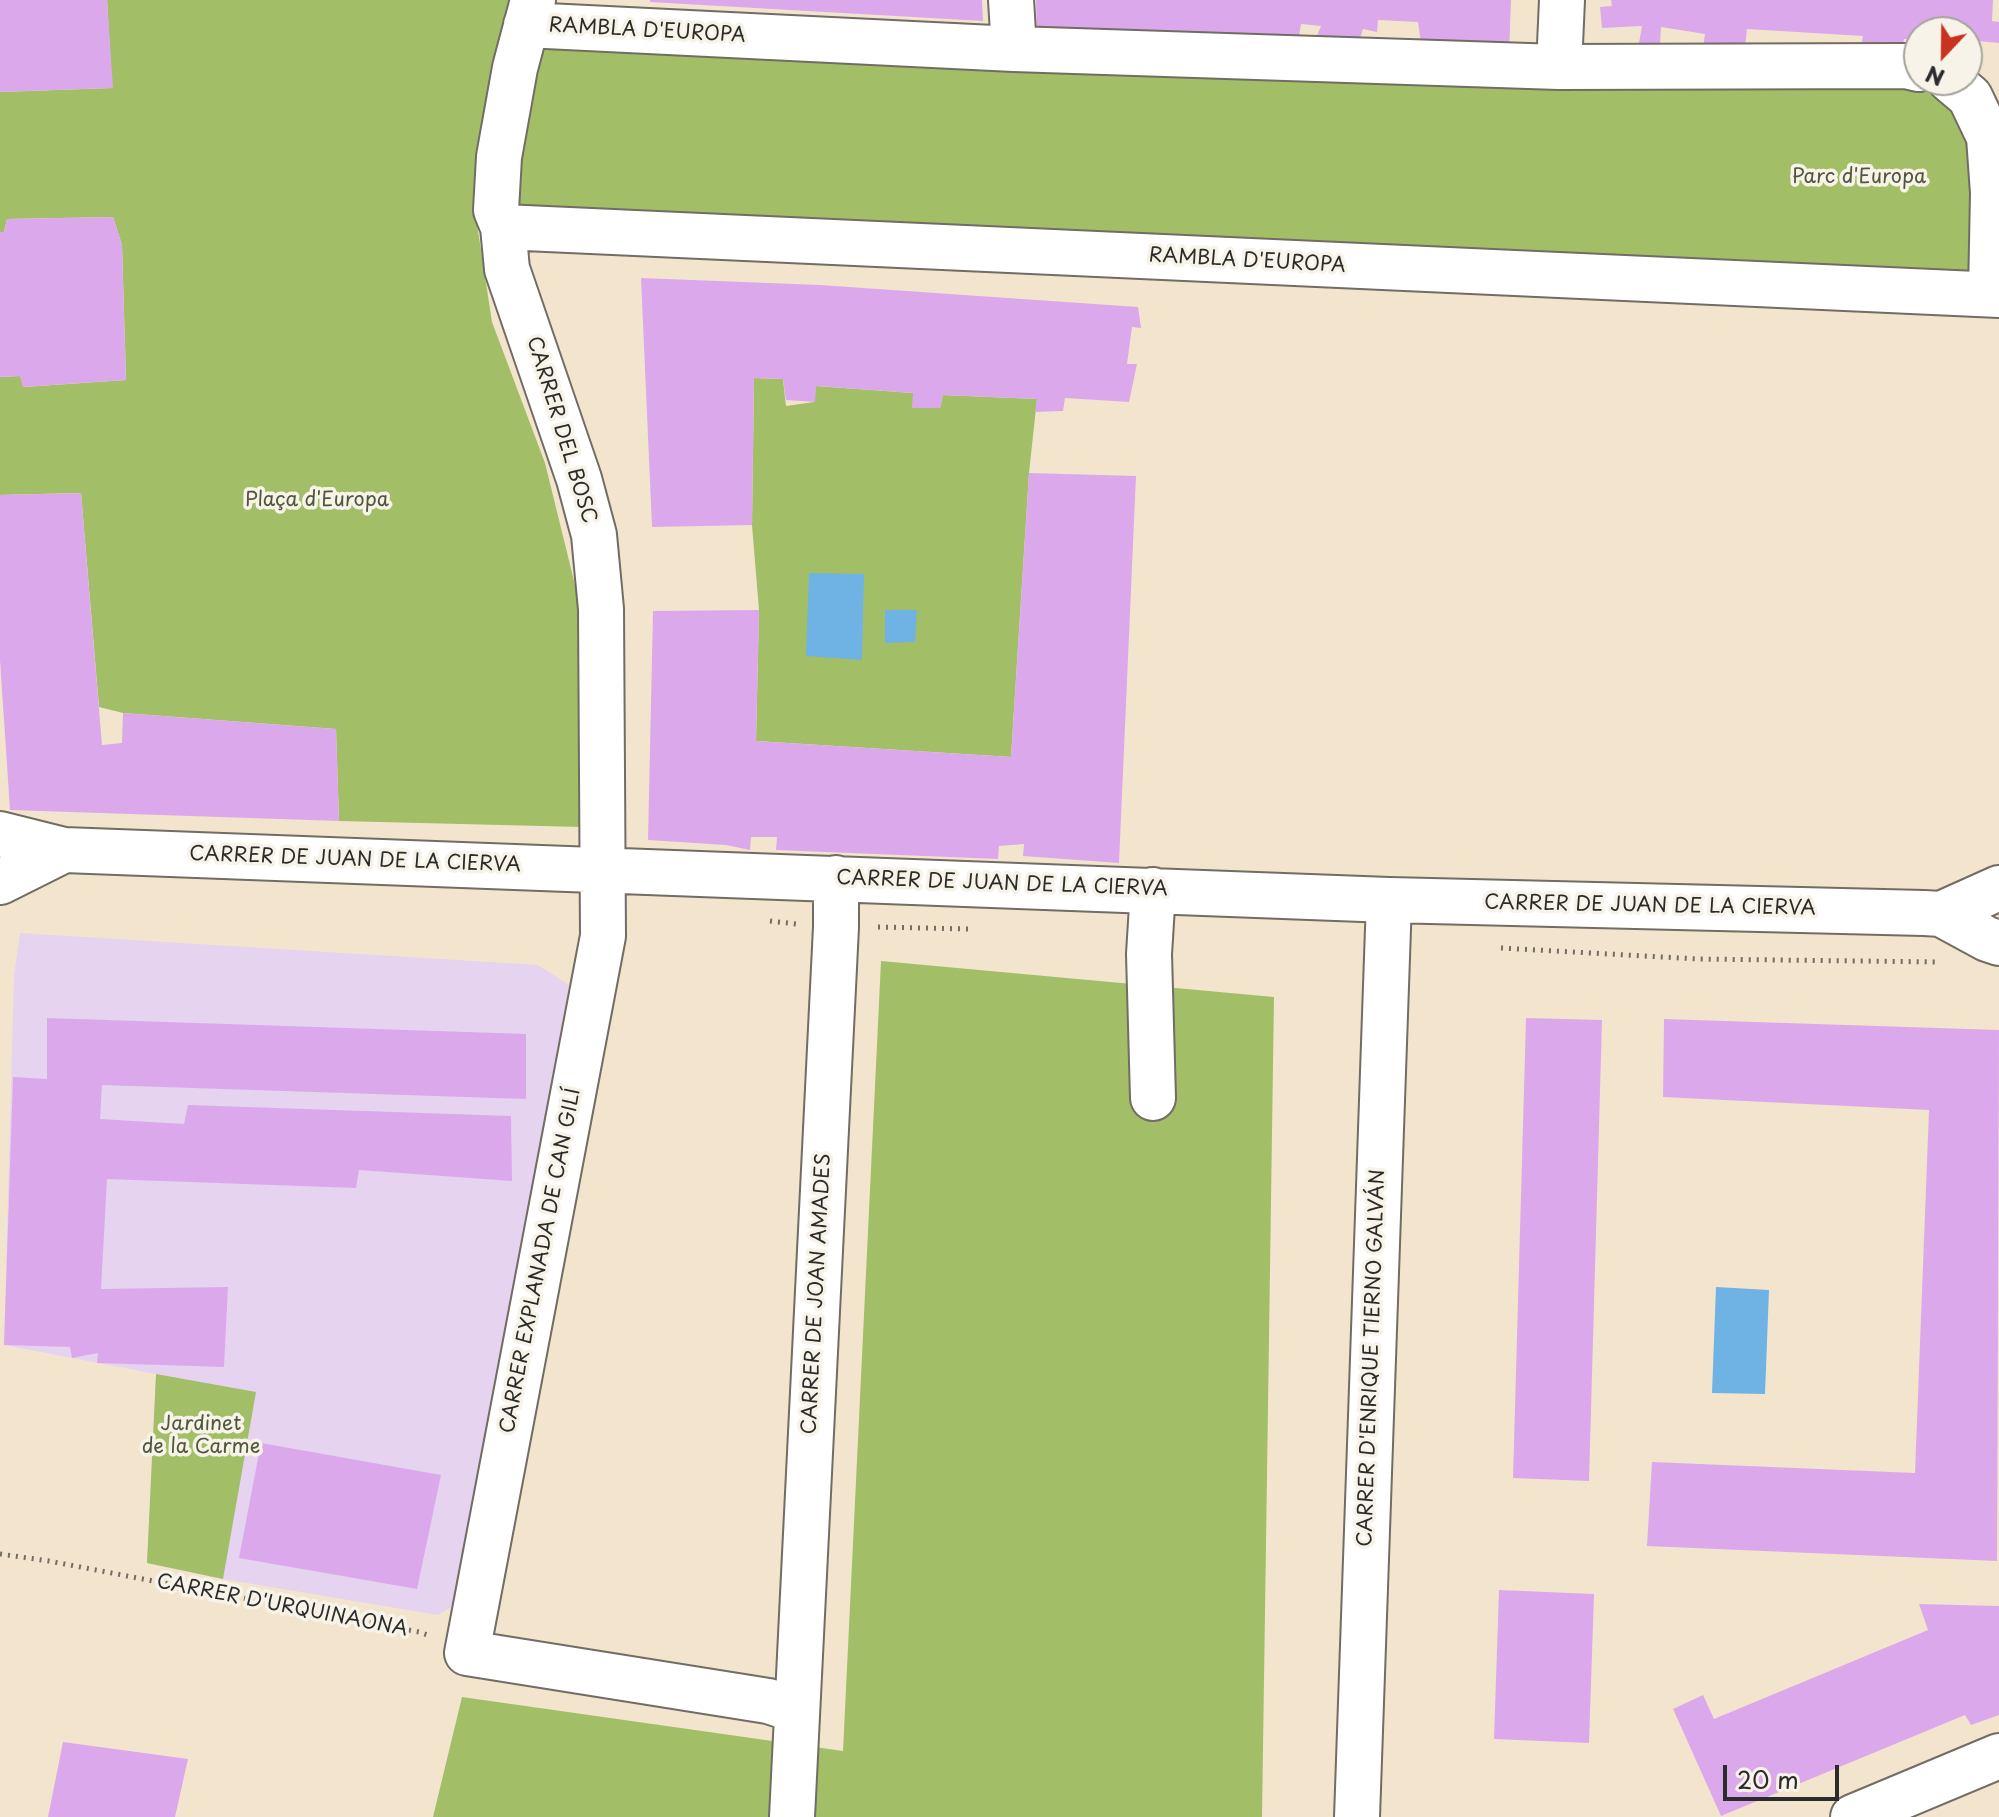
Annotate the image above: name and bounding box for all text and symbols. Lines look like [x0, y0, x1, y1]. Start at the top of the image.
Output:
street label: RAMBLA D'EUROPA [548, 14, 746, 48]
north arrow [1903, 16, 1983, 96]
text: N [1920, 58, 1949, 95]
park label: Parc d'Europa [1792, 165, 1926, 189]
street label: RAMBLA D'EUROPA [1148, 244, 1346, 278]
street label: CARRER DEL BOSC [521, 334, 601, 526]
park label: Plaça d'Europa [245, 488, 389, 512]
street label: CARRER DE JUAN DE LA CIERVA [189, 842, 521, 878]
street label: CARRER DE JUAN DE LA CIERVA [836, 866, 1168, 902]
street label: CARRER DE JUAN DE LA CIERVA [1484, 891, 1816, 921]
street label: CARRER EXPLANADA DE CAN GILÍ [496, 1086, 586, 1436]
street label: CARRER DE JOAN AMADES [798, 1153, 836, 1435]
street label: CARRER D'ENRIQUE TIERNO GALVÁN [1353, 1169, 1391, 1547]
park label: Jardinet de la Carme [142, 1412, 260, 1459]
street label: CARRER D'URQUINAONA [154, 1570, 410, 1642]
scale bar [1727, 1749, 1843, 1799]
text: 20 m [1737, 1761, 1799, 1797]

